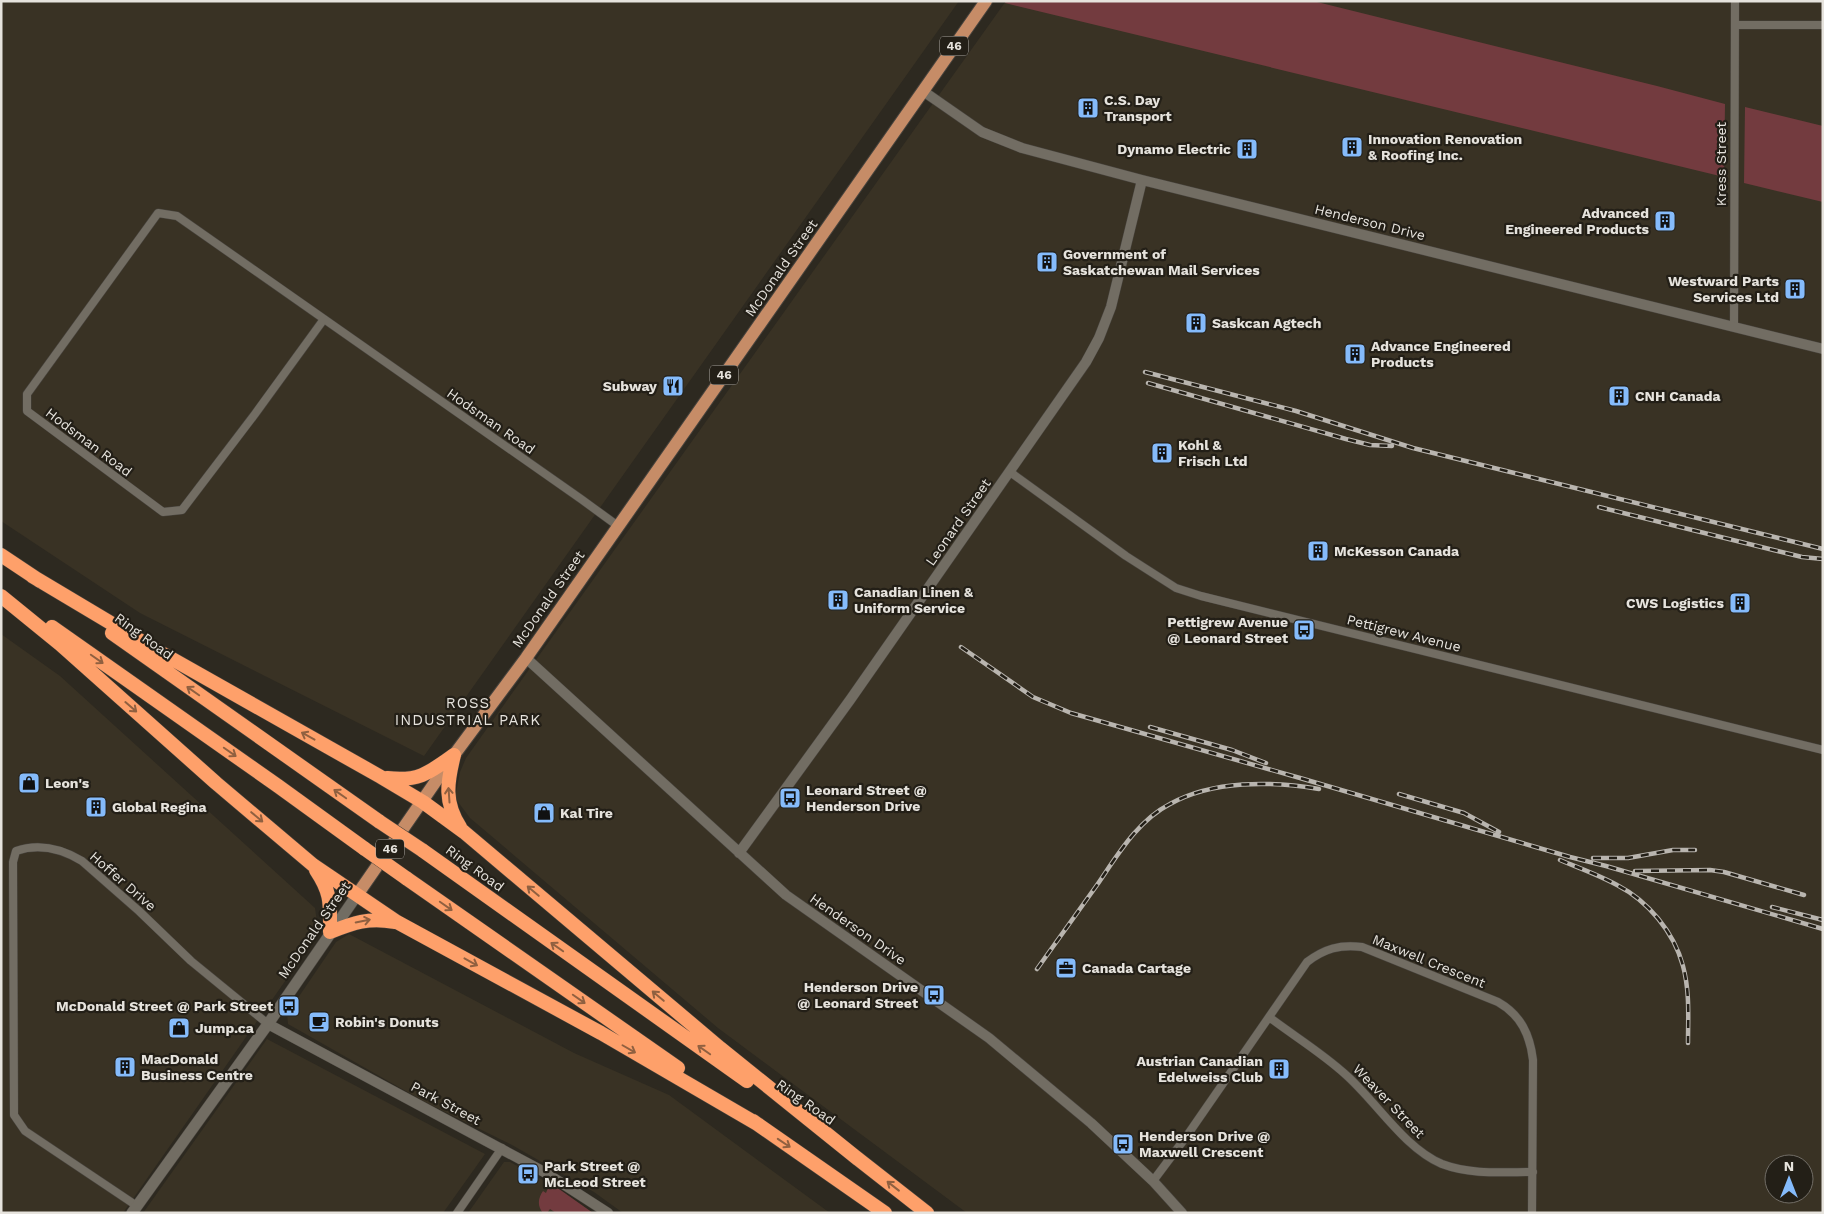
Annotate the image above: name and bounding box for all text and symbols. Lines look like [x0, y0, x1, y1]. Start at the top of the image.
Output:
road number: 46 [940, 36, 968, 56]
place label: C.S. Day Transport [1104, 92, 1172, 124]
building icon: C.S. Day Transport [1076, 96, 1100, 120]
street label: Kress Street [1713, 122, 1729, 206]
place label: Innovation Renovation & Roofing Inc. [1368, 131, 1522, 163]
building icon: Innovation Renovation & Roofing Inc. [1340, 135, 1364, 159]
building icon: Dynamo Electric [1235, 137, 1259, 161]
place label: Dynamo Electric [1117, 141, 1231, 157]
street label: Henderson Drive [1313, 201, 1427, 243]
place label: Advanced Engineered Products [1505, 205, 1650, 237]
building icon: Advanced Engineered Products [1653, 209, 1677, 233]
street label: McDonald Street [742, 216, 821, 320]
place label: Government of Saskatchewan Mail Services [1063, 246, 1260, 278]
building icon: Government of Saskatchewan Mail Services [1035, 250, 1059, 274]
place label: Westward Parts Services Ltd [1668, 273, 1780, 305]
building icon: Westward Parts Services Ltd [1783, 277, 1807, 301]
building icon: Saskcan Agtech [1184, 311, 1208, 335]
place label: Saskcan Agtech [1212, 315, 1321, 331]
place label: Advance Engineered Products [1371, 338, 1511, 370]
building icon: Advance Engineered Products [1343, 342, 1367, 366]
road number: 46 [710, 366, 738, 384]
restaurant icon: Subway [661, 374, 685, 398]
place label: Subway [603, 378, 657, 394]
building icon: CNH Canada [1607, 384, 1631, 408]
street label: Hodsman Road [444, 385, 538, 457]
place label: CNH Canada [1635, 388, 1721, 404]
street label: Hodsman Road [43, 404, 135, 480]
place label: Kohl & Frisch Ltd [1178, 437, 1248, 469]
building icon: Kohl & Frisch Ltd [1150, 441, 1174, 465]
street label: Leonard Street [922, 475, 994, 569]
building icon: McKesson Canada [1306, 539, 1330, 563]
place label: McKesson Canada [1334, 543, 1460, 559]
street label: McDonald Street [509, 547, 588, 651]
place label: Canadian Linen & Uniform Service [854, 584, 973, 616]
building icon: Canadian Linen & Uniform Service [826, 588, 850, 612]
building icon: CWS Logistics [1728, 591, 1752, 615]
place label: CWS Logistics [1626, 595, 1725, 611]
street label: Ring Road [112, 610, 176, 662]
street label: Pettigrew Avenue [1345, 611, 1463, 655]
place label: Pettigrew Avenue @ Leonard Street [1167, 614, 1288, 646]
bus stop icon: Pettigrew Avenue @ Leonard Street [1292, 618, 1316, 642]
one-way arrow [90, 654, 104, 664]
one-way arrow [186, 686, 200, 696]
district label: ROSS INDUSTRIAL PARK [395, 694, 541, 729]
one-way arrow [125, 701, 138, 713]
one-way arrow [301, 731, 316, 741]
one-way arrow [223, 747, 237, 757]
shop icon: Leon's [17, 771, 41, 795]
place label: Leon's [45, 775, 90, 791]
place label: Leonard Street @ Henderson Drive [806, 782, 927, 814]
bus stop icon: Leonard Street @ Henderson Drive [778, 786, 802, 810]
one-way arrow [444, 788, 453, 804]
one-way arrow [333, 789, 347, 799]
building icon: Global Regina [84, 795, 108, 819]
place label: Global Regina [112, 799, 208, 815]
shop icon: Kal Tire [532, 801, 556, 825]
place label: Kal Tire [560, 805, 613, 821]
one-way arrow [250, 812, 263, 823]
road number: 46 [376, 840, 404, 859]
street label: Ring Road [443, 842, 507, 894]
street label: Hoffer Drive [87, 848, 159, 914]
street label: McDonald Street [275, 878, 354, 982]
one-way arrow [527, 885, 540, 896]
street label: Henderson Drive [807, 890, 909, 968]
one-way arrow [439, 901, 453, 911]
one-way arrow [355, 916, 371, 926]
street label: Maxwell Crescent [1370, 931, 1488, 991]
one-way arrow [550, 942, 564, 952]
office icon: Canada Cartage [1054, 956, 1078, 980]
one-way arrow [463, 958, 478, 967]
place label: Canada Cartage [1082, 960, 1191, 976]
place label: Henderson Drive @ Leonard Street [797, 979, 918, 1011]
bus stop icon: Henderson Drive @ Leonard Street [922, 983, 946, 1007]
one-way arrow [651, 990, 664, 1001]
bus stop icon: McDonald Street @ Park Street [277, 994, 301, 1018]
one-way arrow [572, 994, 586, 1004]
place label: McDonald Street @ Park Street [56, 998, 273, 1014]
cafe icon: Robin's Donuts [307, 1010, 331, 1034]
place label: Robin's Donuts [335, 1014, 439, 1030]
shop icon: Jump.ca [167, 1016, 191, 1040]
place label: Jump.ca [195, 1020, 255, 1036]
one-way arrow [621, 1045, 635, 1055]
one-way arrow [698, 1045, 711, 1056]
place label: MacDonald Business Centre [141, 1051, 253, 1083]
place label: Austrian Canadian Edelweiss Club [1136, 1053, 1263, 1085]
building icon: MacDonald Business Centre [113, 1055, 137, 1079]
building icon: Austrian Canadian Edelweiss Club [1267, 1057, 1291, 1081]
street label: Weaver Street [1350, 1061, 1428, 1141]
street label: Ring Road [774, 1076, 838, 1128]
street label: Park Street [408, 1078, 484, 1128]
place label: Henderson Drive @ Maxwell Crescent [1139, 1128, 1270, 1160]
bus stop icon: Henderson Drive @ Maxwell Crescent [1111, 1132, 1135, 1156]
one-way arrow [777, 1137, 791, 1148]
north arrow [1764, 1154, 1814, 1204]
place label: Park Street @ McLeod Street [544, 1158, 646, 1190]
text: N [1784, 1158, 1794, 1174]
bus stop icon: Park Street @ McLeod Street [516, 1162, 540, 1186]
one-way arrow [886, 1180, 899, 1191]

